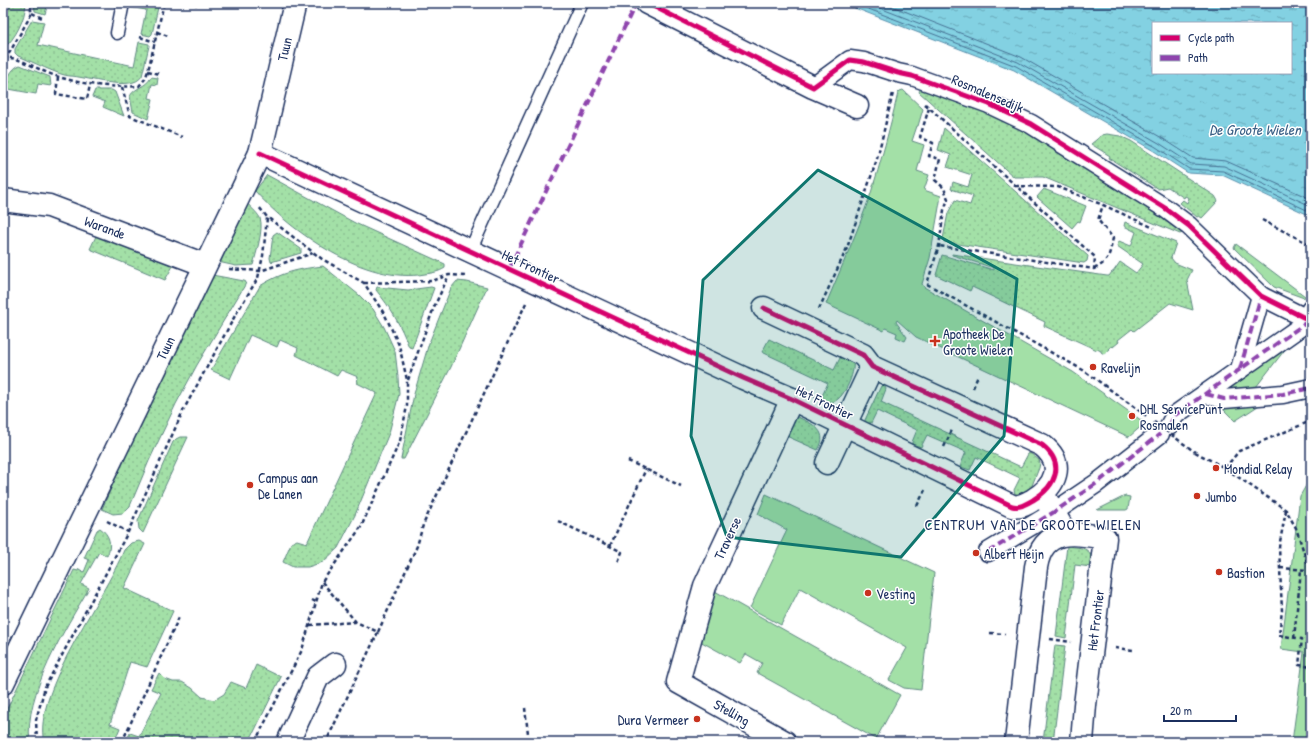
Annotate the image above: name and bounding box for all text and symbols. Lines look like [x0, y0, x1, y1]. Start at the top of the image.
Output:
legend [1152, 22, 1292, 74]
text: Cycle path [1188, 29, 1234, 46]
street label: Tuun [272, 35, 296, 63]
text: Path [1188, 49, 1208, 66]
street label: Rosmalensedijk [949, 69, 1027, 118]
water label: De Groote Wielen [1209, 119, 1302, 140]
street label: Warande [82, 211, 129, 243]
street label: Het Frontier [499, 244, 564, 288]
place label: Apotheek De Groote Wielen [943, 324, 1013, 359]
street label: Tuun [151, 333, 179, 363]
marker: Apotheek De Groote Wielen [930, 336, 940, 346]
place label: Ravelijn [1101, 358, 1141, 378]
marker: Ravelijn [1088, 362, 1098, 372]
street label: Het Frontier [793, 380, 857, 424]
place label: DHL ServicePunt Rosmalen [1140, 399, 1222, 434]
marker: DHL ServicePunt Rosmalen [1127, 411, 1137, 421]
place label: Mondial Relay [1224, 459, 1292, 479]
marker: Mondial Relay [1211, 463, 1221, 473]
place label: Campus aan De Lanen [258, 468, 318, 503]
marker: Campus aan De Lanen [245, 480, 255, 490]
place label: Jumbo [1205, 487, 1237, 506]
marker: Jumbo [1192, 491, 1202, 501]
street label: Traverse [709, 513, 745, 562]
district label: CENTRUM VAN DE GROOTE WIELEN [924, 514, 1142, 535]
place label: Albert Heijn [984, 544, 1044, 564]
marker: Albert Heijn [971, 548, 981, 558]
place label: Bastion [1227, 563, 1265, 582]
marker: Bastion [1214, 567, 1224, 577]
place label: Vesting [876, 584, 915, 604]
marker: Vesting [863, 588, 873, 598]
street label: Het Frontier [1082, 588, 1108, 652]
street label: Stelling [710, 694, 753, 731]
scale bar [1164, 697, 1236, 723]
text: 20 m [1170, 702, 1192, 719]
place label: Dura Vermeer [618, 710, 690, 729]
marker: Dura Vermeer [692, 714, 702, 724]

